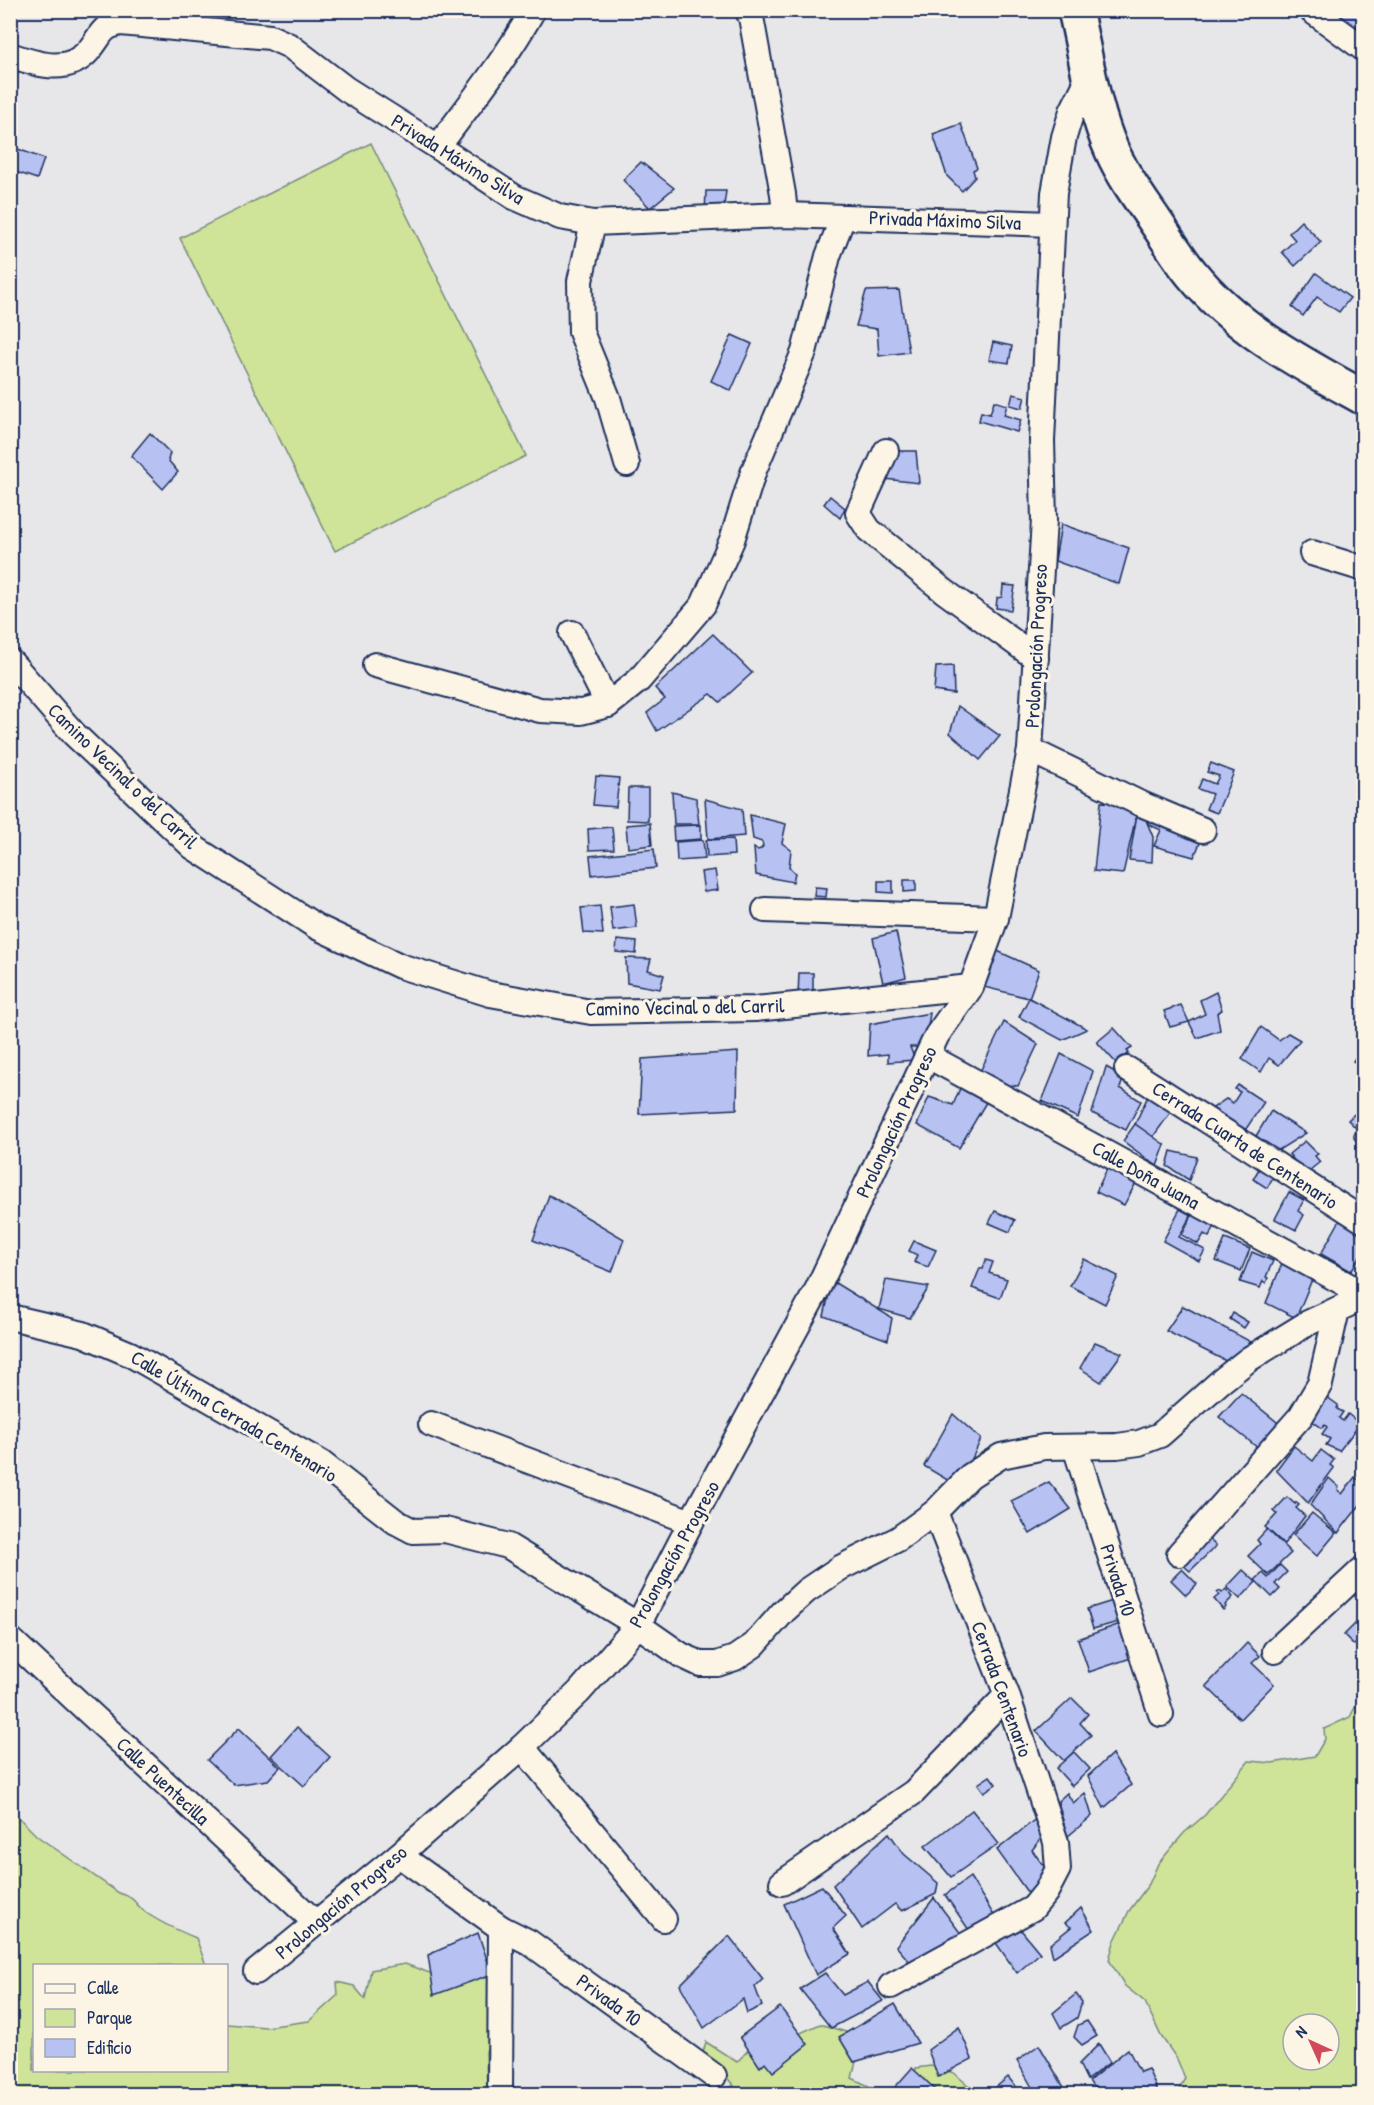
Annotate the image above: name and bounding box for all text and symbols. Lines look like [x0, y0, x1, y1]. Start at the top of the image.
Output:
street label: Privada Máximo Silva [387, 107, 530, 210]
street label: Privada Máximo Silva [869, 203, 1022, 236]
street label: Prolongación Progreso [1018, 563, 1053, 729]
street label: Camino Vecinal o del Carril [42, 697, 205, 855]
street label: Camino Vecinal o del Carril [585, 991, 785, 1022]
street label: Prolongación Progreso [849, 1042, 942, 1202]
street label: Cerrada Cuarta de Centenario [1147, 1074, 1343, 1215]
street label: Calle Doña Juana [1088, 1134, 1205, 1215]
street label: Calle Última Cerrada Centenario [126, 1343, 342, 1488]
street label: Prolongación Progreso [622, 1475, 725, 1632]
street label: Privada 10 [1094, 1540, 1143, 1619]
street label: Cerrada Centenario [965, 1617, 1039, 1760]
street label: Calle Puentecilla [111, 1730, 216, 1831]
street label: Prolongación Progreso [269, 1839, 412, 1965]
legend [33, 1964, 228, 2072]
street label: Privada 10 [571, 1967, 647, 2032]
text: Calle [87, 1975, 119, 2000]
text: Parque [87, 2005, 132, 2030]
north arrow [1281, 2012, 1341, 2072]
text: N [1290, 2020, 1312, 2042]
text: Edificio [87, 2035, 131, 2060]

